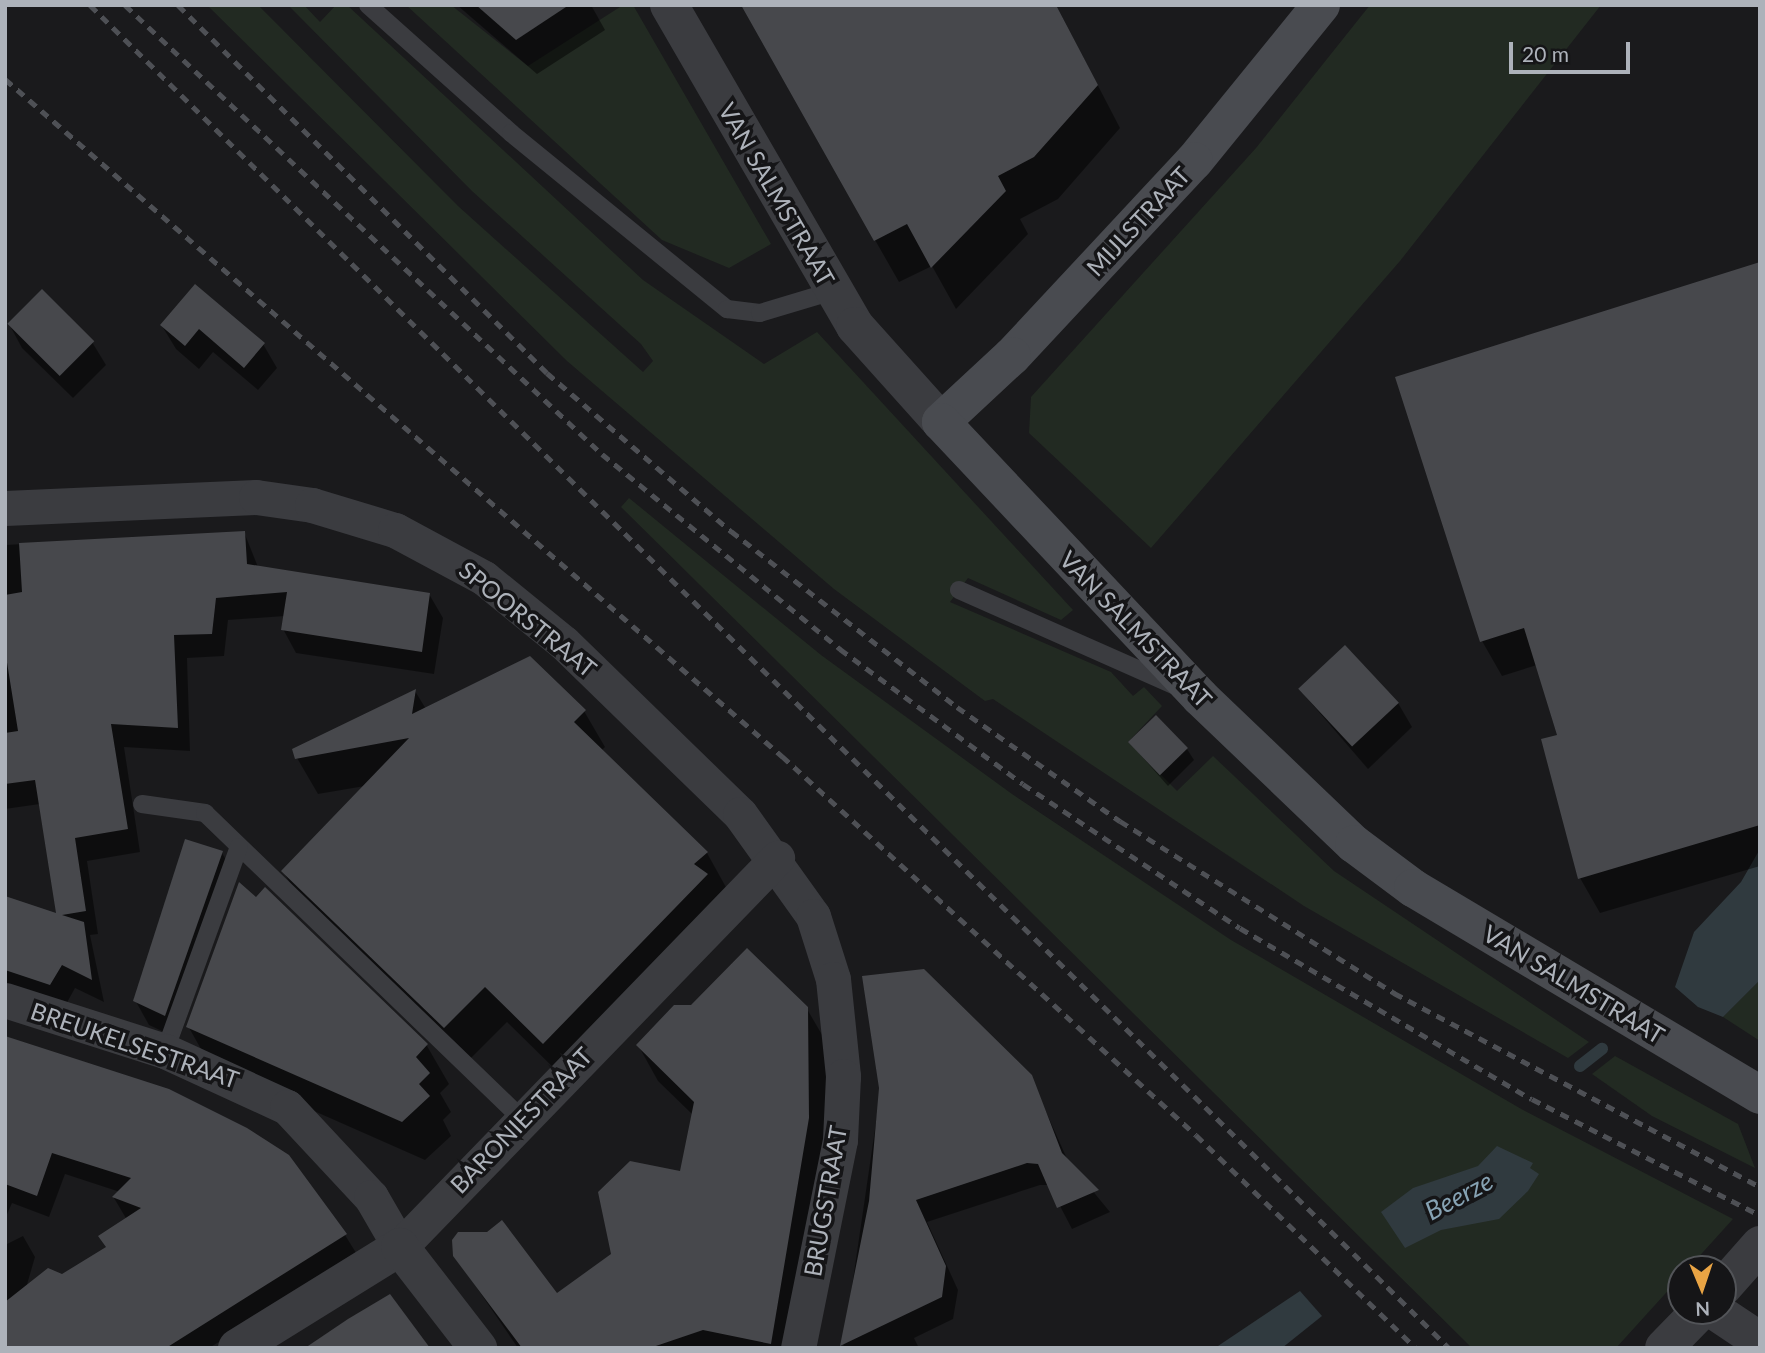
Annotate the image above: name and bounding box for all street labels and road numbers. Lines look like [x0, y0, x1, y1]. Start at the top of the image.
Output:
street label: VAN SALMSTRAAT [713, 97, 841, 291]
street label: MIJLSTRAAT [1080, 160, 1196, 282]
street label: VAN SALMSTRAAT [1054, 545, 1218, 713]
street label: SPOORSTRAAT [454, 555, 602, 683]
street label: VAN SALMSTRAAT [1478, 918, 1670, 1050]
street label: BREUKELSESTRAAT [27, 996, 243, 1094]
street label: BARONIESTRAAT [444, 1041, 598, 1199]
street label: BRUGSTRAAT [798, 1123, 852, 1279]

